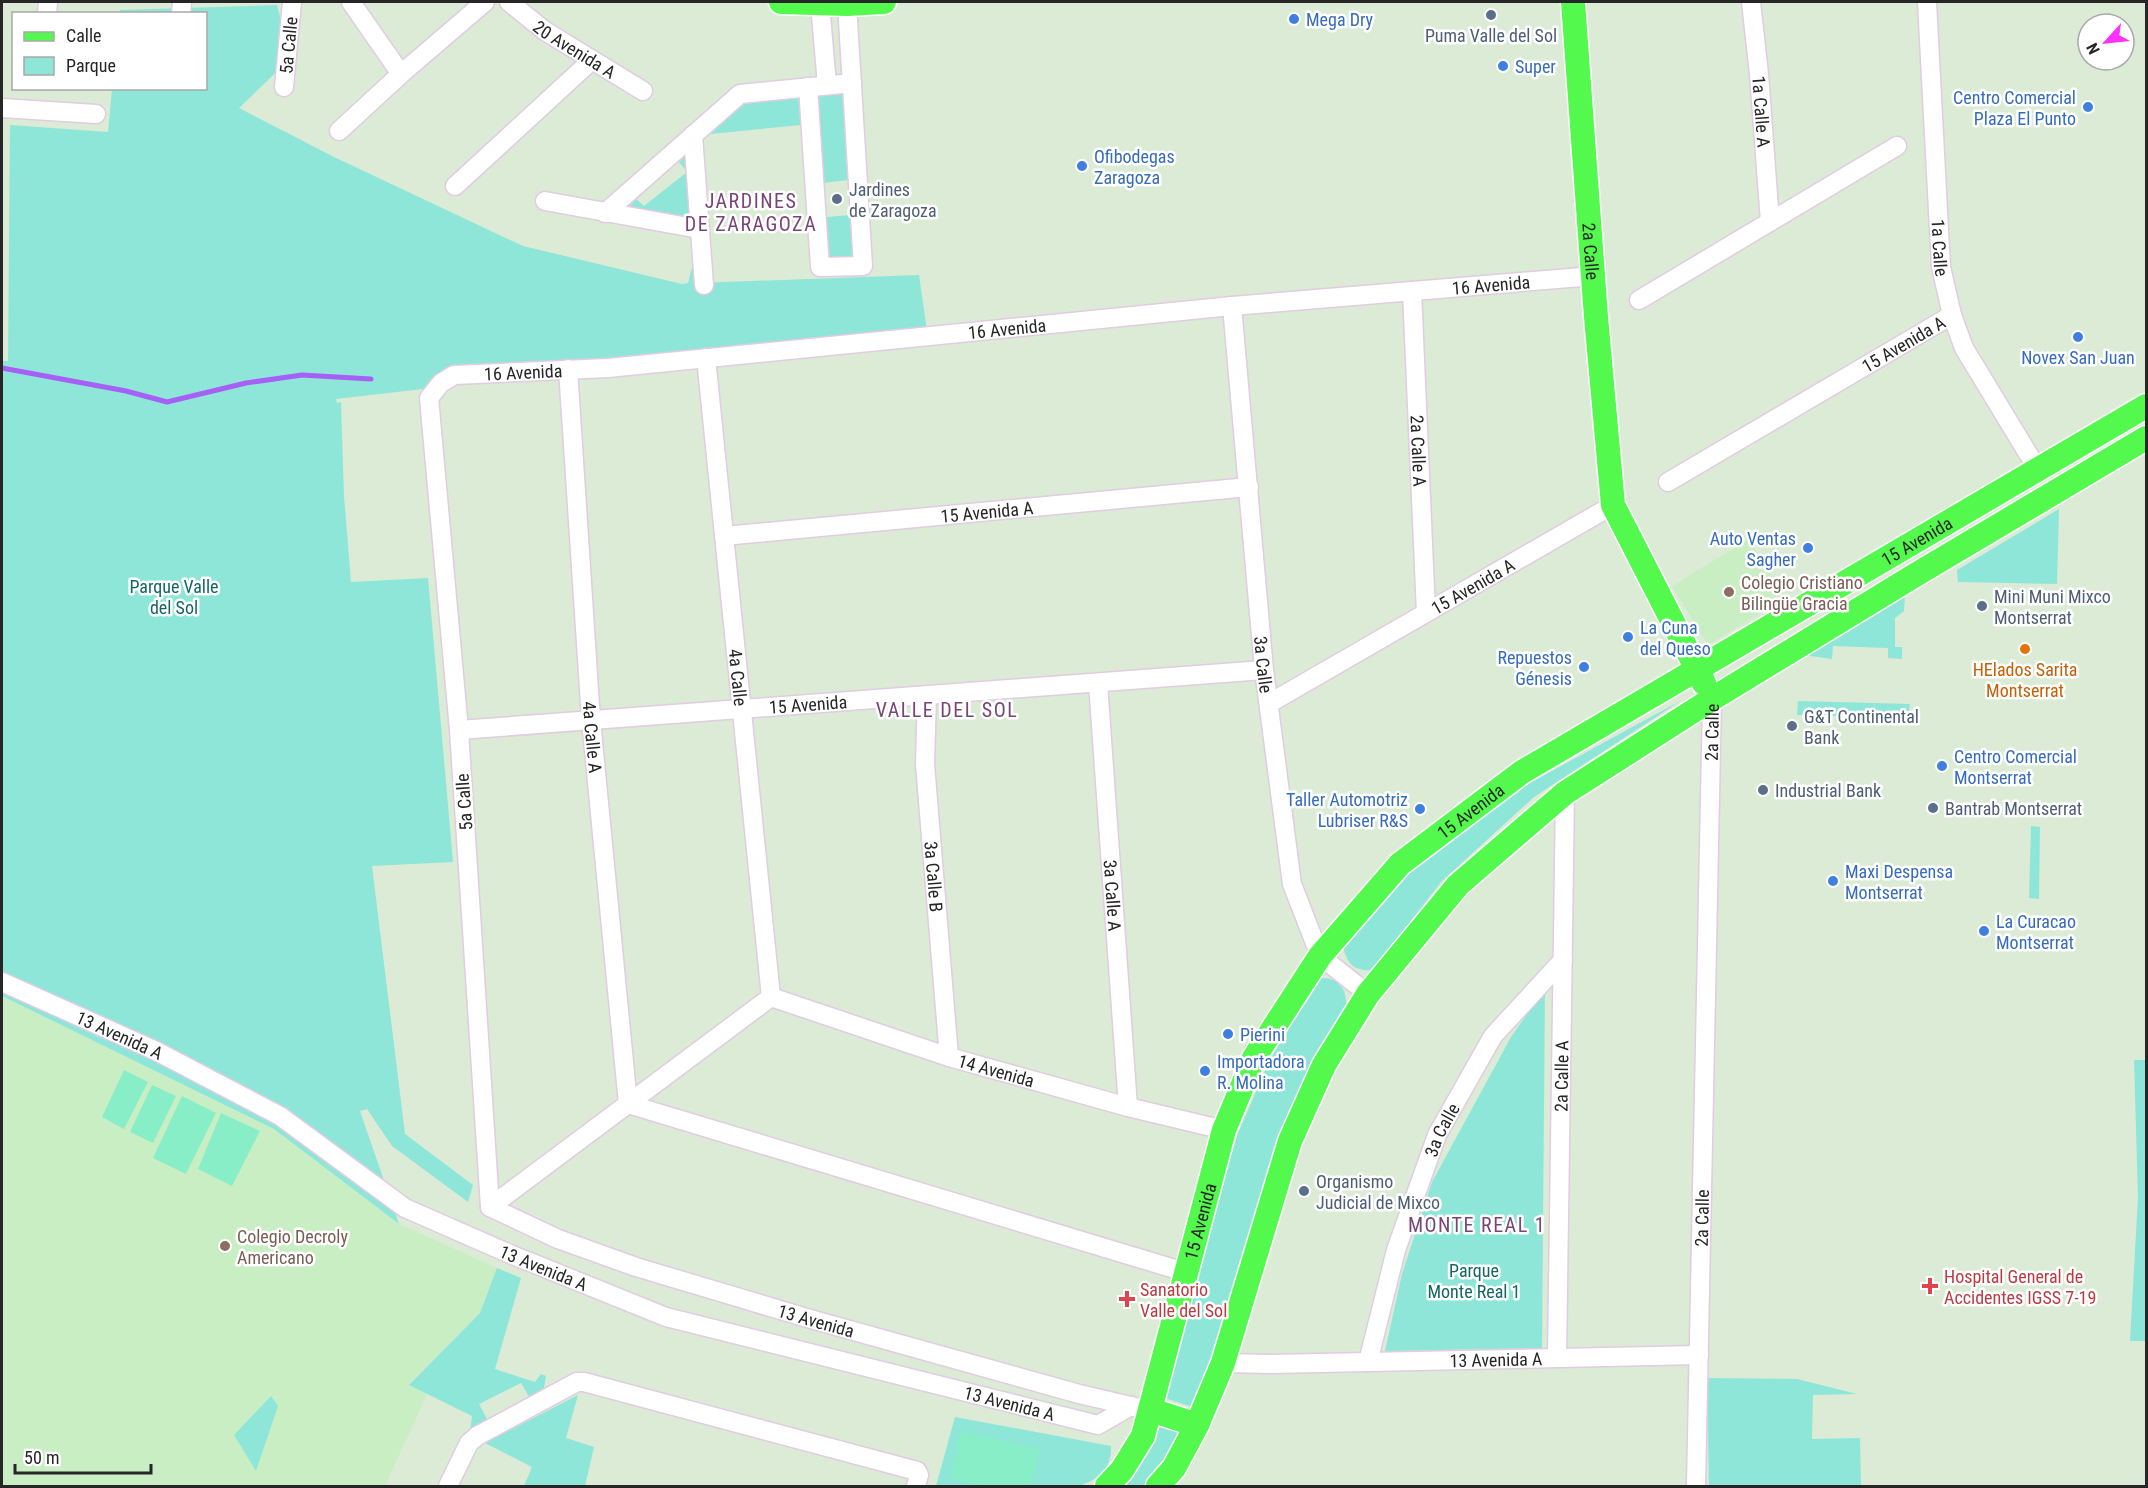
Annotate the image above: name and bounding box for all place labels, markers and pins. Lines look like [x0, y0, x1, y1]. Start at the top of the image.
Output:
marker: Puma Valle del Sol [1484, 8, 1498, 22]
place label: Mega Dry [1306, 9, 1374, 30]
marker: Mega Dry [1287, 12, 1301, 26]
place label: Puma Valle del Sol [1425, 25, 1557, 46]
place label: Super [1515, 56, 1556, 77]
marker: Super [1496, 59, 1510, 73]
place label: Centro Comercial Plaza El Punto [1953, 87, 2076, 129]
marker: Centro Comercial Plaza El Punto [2081, 100, 2095, 114]
place label: Ofibodegas Zaragoza [1094, 146, 1175, 188]
marker: Ofibodegas Zaragoza [1075, 159, 1089, 173]
place label: Jardines de Zaragoza [849, 179, 937, 221]
marker: Jardines de Zaragoza [830, 192, 844, 206]
marker: Novex San Juan [2071, 330, 2085, 344]
place label: Novex San Juan [2021, 347, 2135, 368]
place label: Auto Ventas Sagher [1710, 528, 1797, 570]
marker: Auto Ventas Sagher [1801, 541, 1815, 555]
place label: Colegio Cristiano Bilingüe Gracia [1741, 572, 1863, 614]
marker: Colegio Cristiano Bilingüe Gracia [1722, 585, 1736, 599]
place label: Mini Muni Mixco Montserrat [1994, 586, 2111, 628]
marker: Mini Muni Mixco Montserrat [1975, 599, 1989, 613]
place label: La Cuna del Queso [1640, 617, 1711, 659]
marker: La Cuna del Queso [1621, 630, 1635, 644]
marker: HElados Sarita Montserrat [2018, 642, 2032, 656]
place label: Repuestos Génesis [1497, 647, 1572, 689]
place label: HElados Sarita Montserrat [1973, 659, 2077, 701]
marker: Repuestos Génesis [1577, 660, 1591, 674]
place label: G&T Continental Bank [1804, 706, 1919, 748]
marker: G&T Continental Bank [1785, 719, 1799, 733]
place label: Centro Comercial Montserrat [1954, 746, 2077, 788]
marker: Centro Comercial Montserrat [1935, 759, 1949, 773]
place label: Industrial Bank [1775, 780, 1881, 801]
marker: Industrial Bank [1756, 783, 1770, 797]
place label: Taller Automotriz Lubriser R&S [1286, 789, 1408, 831]
place label: Bantrab Montserrat [1945, 798, 2082, 819]
marker: Bantrab Montserrat [1926, 801, 1940, 815]
marker: Taller Automotriz Lubriser R&S [1413, 802, 1427, 816]
place label: Maxi Despensa Montserrat [1845, 861, 1953, 903]
marker: Maxi Despensa Montserrat [1826, 874, 1840, 888]
place label: La Curacao Montserrat [1996, 911, 2076, 953]
marker: La Curacao Montserrat [1977, 924, 1991, 938]
place label: Pierini [1240, 1024, 1285, 1045]
marker: Pierini [1221, 1027, 1235, 1041]
place label: Importadora R. Molina [1217, 1051, 1305, 1093]
marker: Importadora R. Molina [1198, 1064, 1212, 1078]
place label: Organismo Judicial de Mixco [1316, 1171, 1440, 1213]
marker: Organismo Judicial de Mixco [1297, 1184, 1311, 1198]
place label: Colegio Decroly Americano [237, 1226, 348, 1268]
marker: Colegio Decroly Americano [218, 1239, 232, 1253]
place label: Hospital General de Accidentes IGSS 7-19 [1944, 1266, 2096, 1308]
marker: Hospital General de Accidentes IGSS 7-19 [1921, 1277, 1939, 1295]
place label: Sanatorio Valle del Sol [1140, 1279, 1227, 1321]
marker: Sanatorio Valle del Sol [1118, 1290, 1136, 1308]

